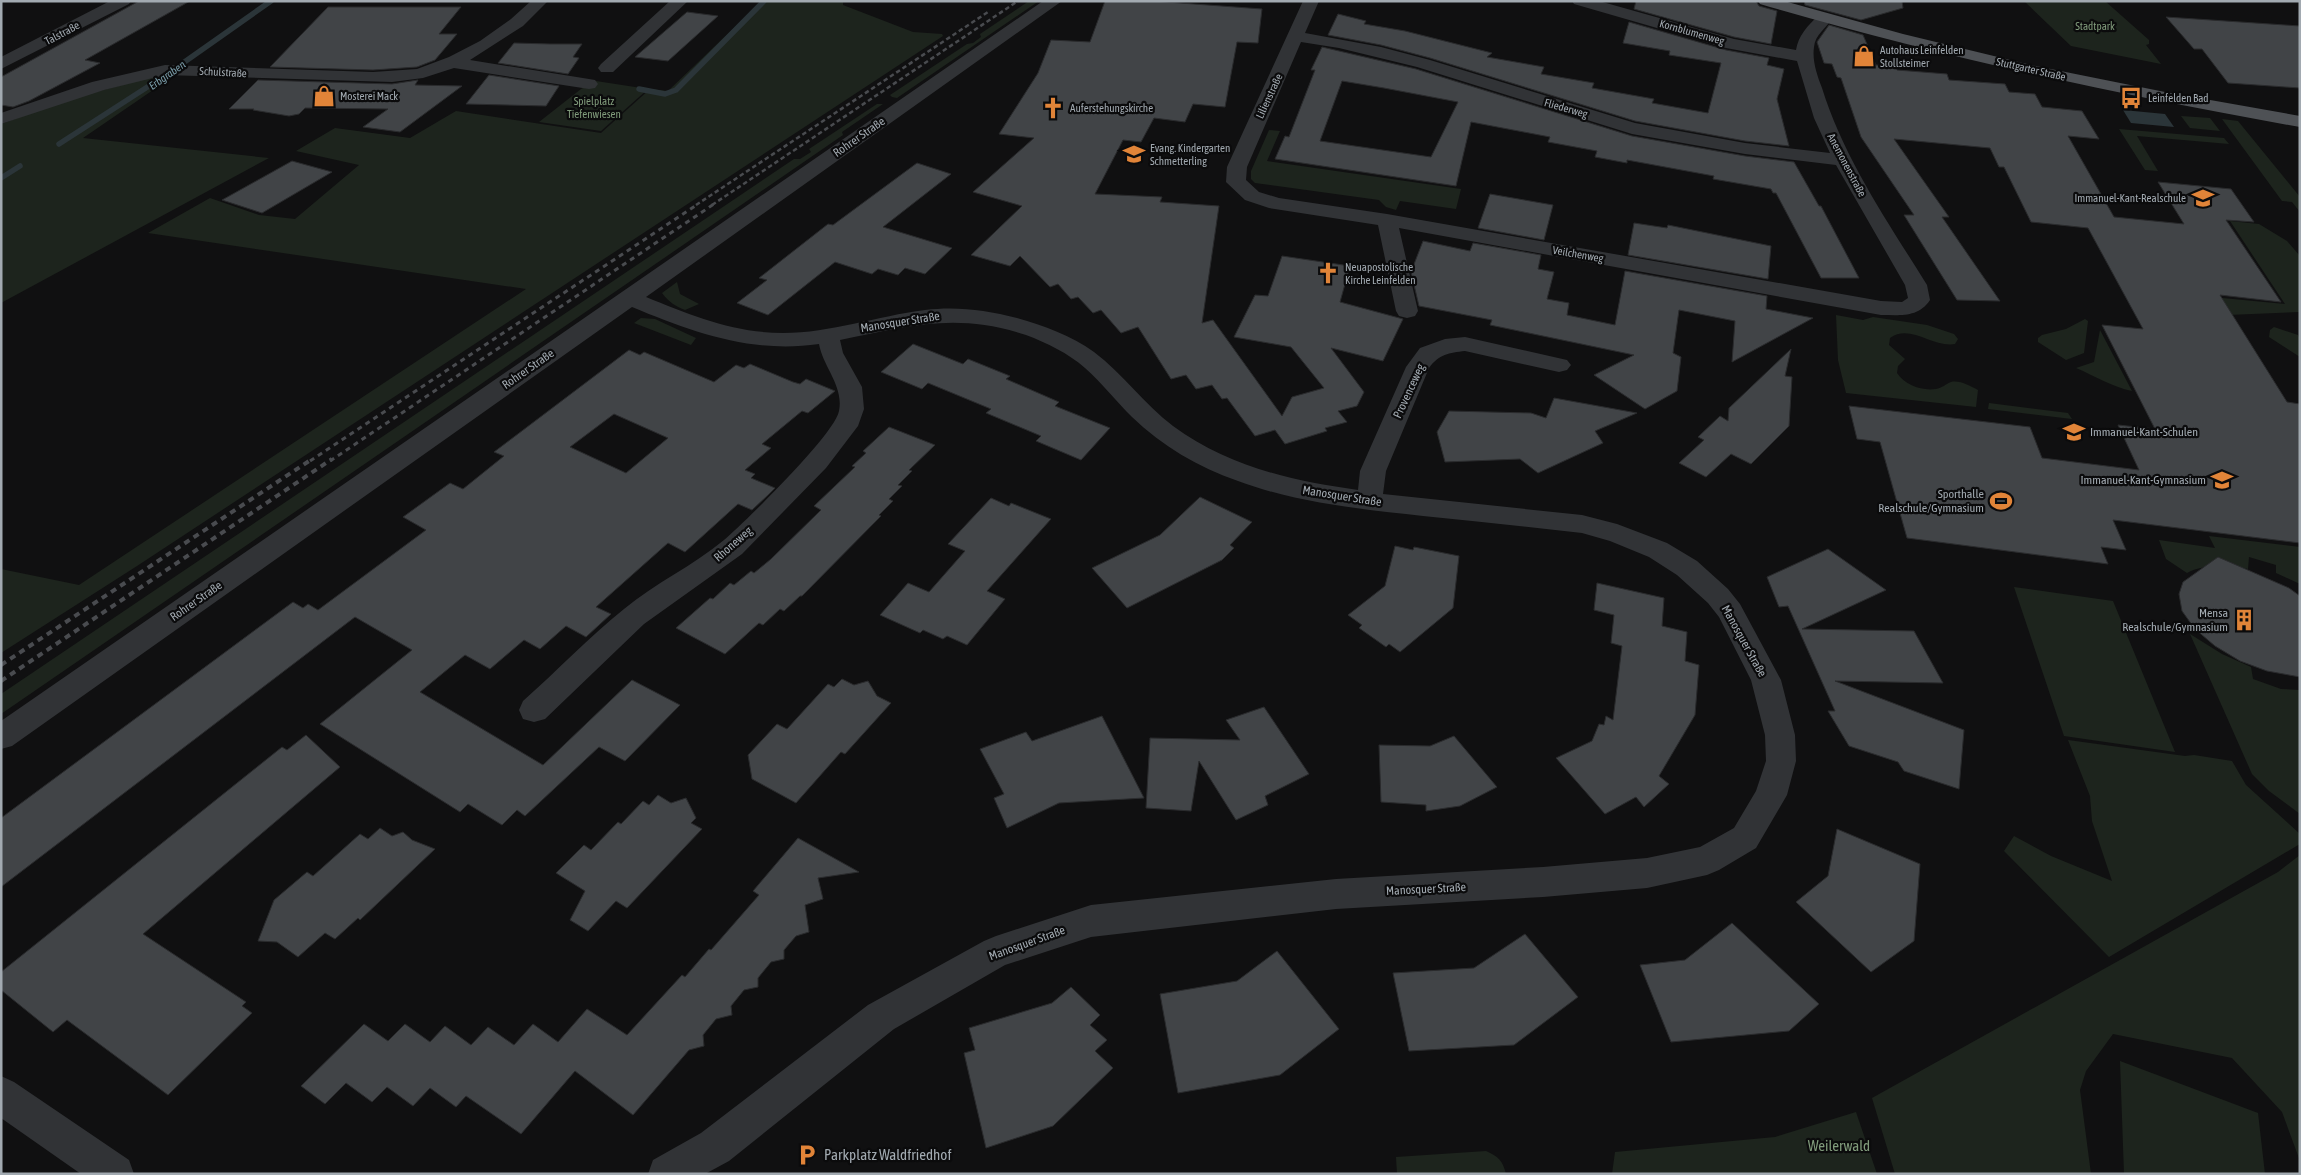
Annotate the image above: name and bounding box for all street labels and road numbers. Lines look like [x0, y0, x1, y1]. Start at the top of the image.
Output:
street label: Kornblumenweg [1658, 17, 1726, 47]
street label: Talstraße [43, 19, 81, 47]
street label: Stuttgarter Straße [1995, 55, 2067, 83]
street label: Schulstraße [199, 65, 247, 79]
street label: Lilienstraße [1253, 72, 1285, 120]
street label: Fliederweg [1543, 96, 1589, 120]
street label: Rohrer Straße [830, 114, 888, 160]
street label: Anemonenstraße [1825, 131, 1869, 199]
street label: Veilchenweg [1552, 244, 1605, 264]
street label: Manosquer Straße [859, 309, 941, 335]
street label: Rohrer Straße [499, 346, 557, 392]
street label: Provenceweg [1390, 361, 1428, 420]
street label: Manosquer Straße [1301, 483, 1383, 509]
street label: Rhoneweg [711, 523, 756, 564]
street label: Rohrer Straße [167, 578, 225, 624]
street label: Manosquer Straße [1719, 603, 1769, 679]
street label: Manosquer Straße [1386, 880, 1466, 898]
street label: Manosquer Straße [987, 923, 1067, 963]

